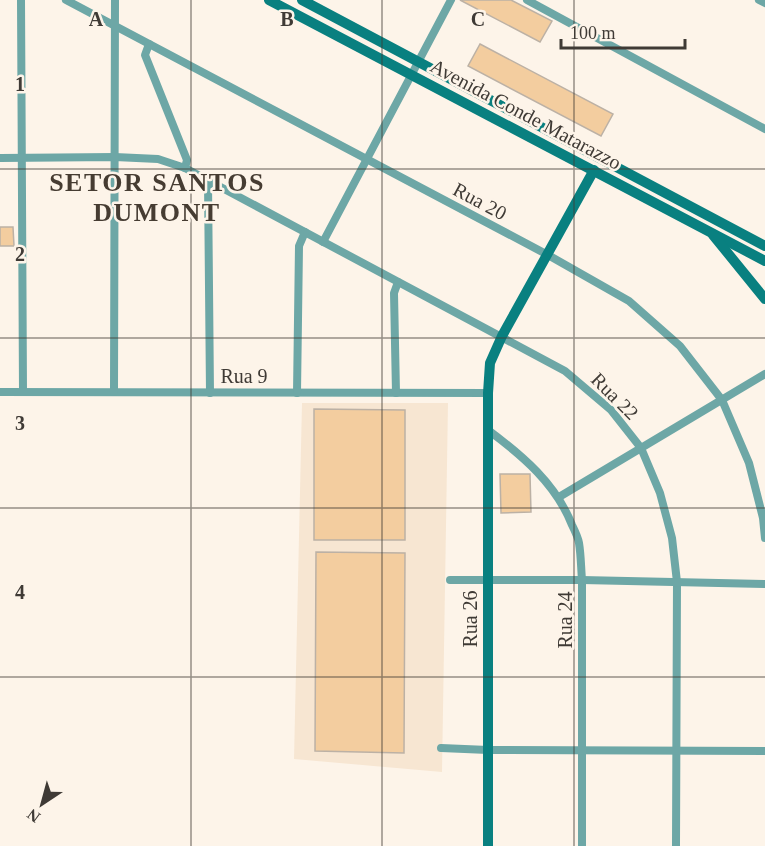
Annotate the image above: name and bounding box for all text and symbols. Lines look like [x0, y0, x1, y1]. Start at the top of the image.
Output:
text: A [89, 8, 104, 30]
text: B [280, 8, 294, 30]
text: C [471, 8, 485, 30]
scale bar [561, 12, 686, 50]
text: 100 m [570, 23, 616, 43]
street label: Avenida Conde Matarazzo [427, 54, 625, 174]
text: 1 [15, 73, 25, 95]
district label: SETOR SANTOS DUMONT [49, 168, 265, 227]
street label: Rua 20 [450, 178, 510, 224]
text: 2 [15, 243, 25, 265]
street label: Rua 9 [220, 365, 268, 387]
street label: Rua 22 [587, 368, 643, 424]
text: 3 [15, 412, 25, 434]
text: 4 [15, 581, 25, 603]
street label: Rua 26 [459, 590, 481, 648]
street label: Rua 24 [554, 591, 576, 649]
north arrow [12, 774, 72, 834]
text: N [23, 805, 43, 826]

